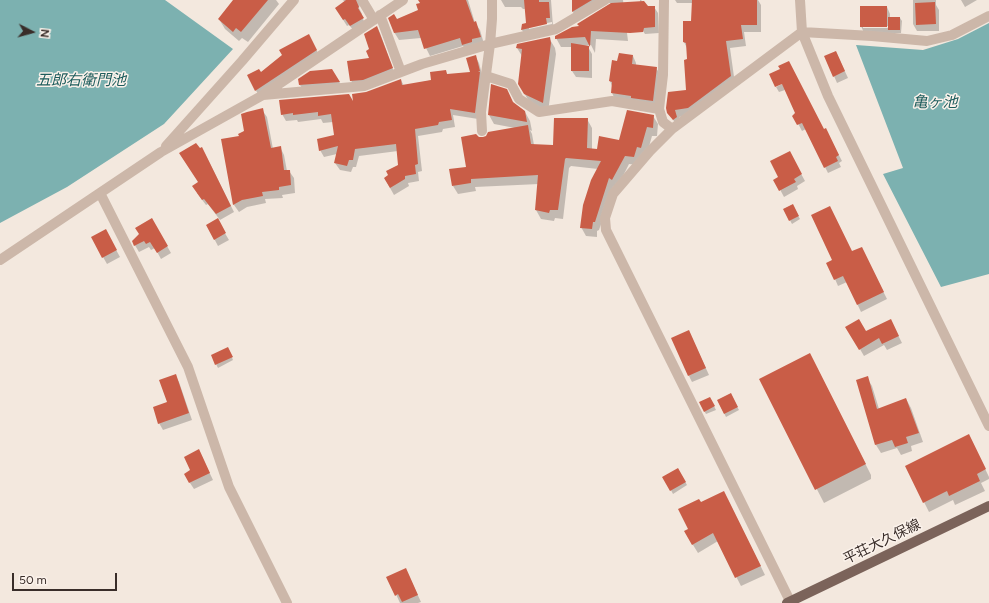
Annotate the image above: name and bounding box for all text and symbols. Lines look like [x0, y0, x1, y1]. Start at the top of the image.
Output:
north arrow [12, 12, 52, 52]
text: N [38, 28, 51, 38]
water label: 五郎右衛門池 [36, 72, 126, 90]
water label: 亀ヶ池 [913, 94, 957, 112]
street label: 平荘大久保線 [841, 516, 923, 568]
scale bar [14, 565, 119, 591]
text: 50 m [19, 573, 47, 587]

